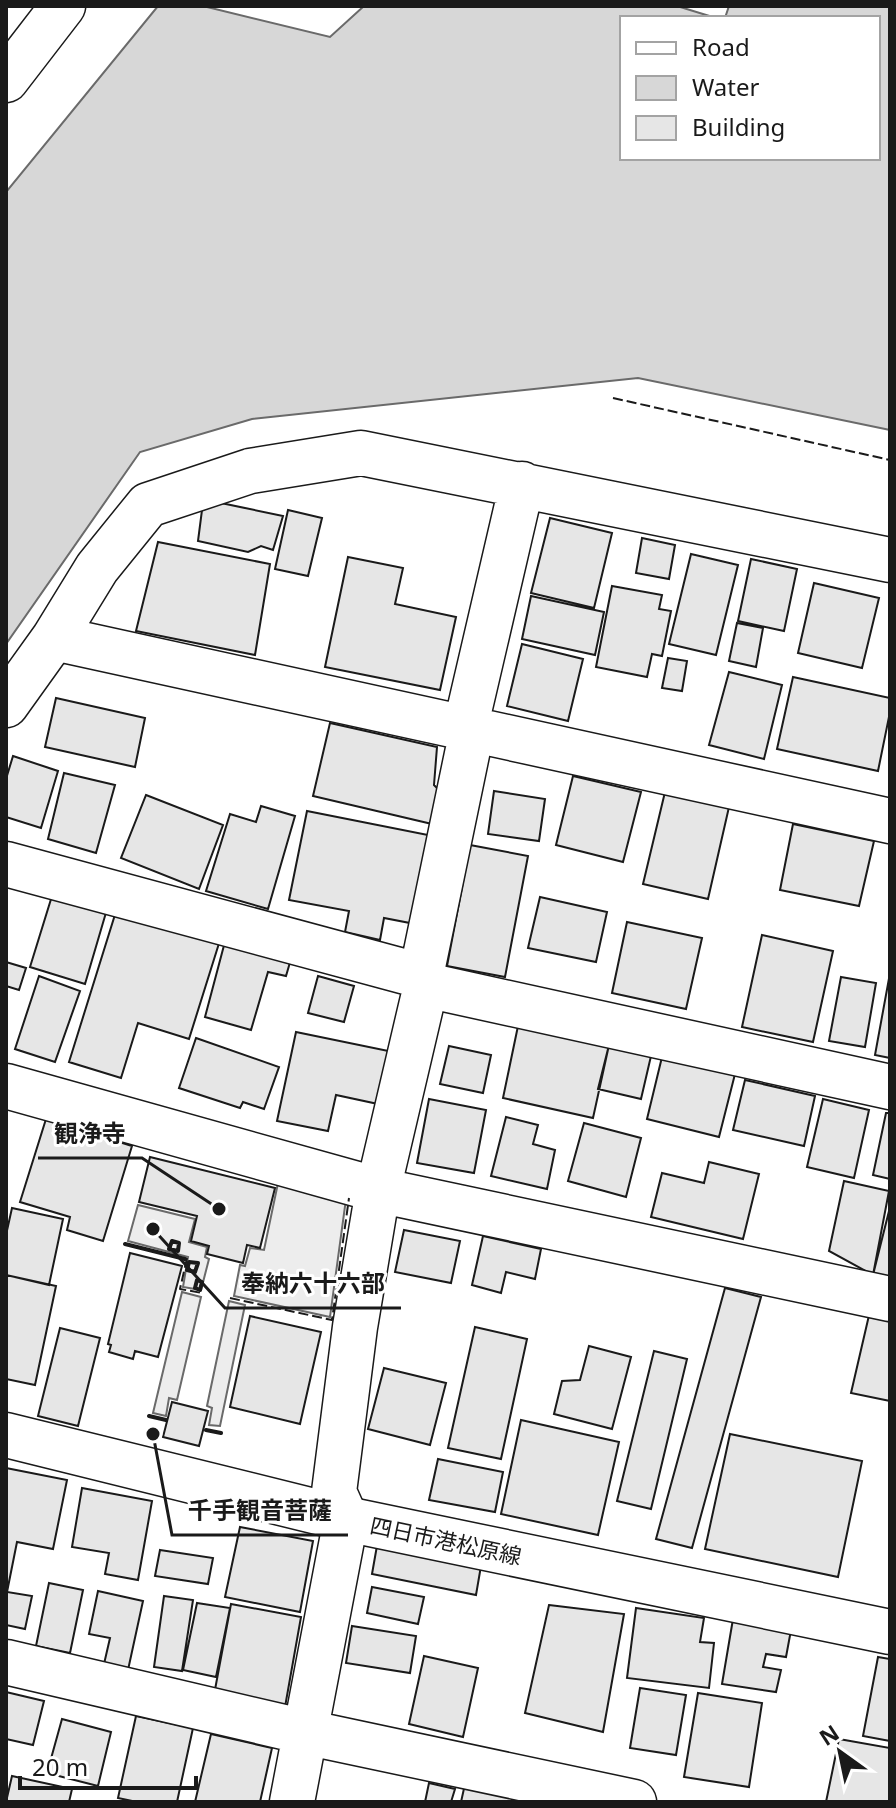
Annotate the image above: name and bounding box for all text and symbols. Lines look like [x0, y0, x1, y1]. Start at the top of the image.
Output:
legend [620, 16, 880, 160]
text: Road [692, 30, 750, 63]
text: Water [692, 70, 760, 103]
text: Building [692, 110, 785, 143]
callout: 観浄寺 [38, 1110, 142, 1158]
text: 観浄寺 [54, 1116, 126, 1149]
callout: 奉納六十六部 [225, 1260, 401, 1308]
text: 奉納六十六部 [241, 1266, 385, 1299]
callout: 千手観音菩薩 [172, 1487, 348, 1535]
text: 千手観音菩薩 [188, 1493, 332, 1526]
street label: 四日市港松原線 [368, 1509, 524, 1571]
north arrow [800, 1712, 880, 1792]
text: N [813, 1717, 844, 1752]
scale bar [20, 1740, 196, 1790]
text: 20 m [32, 1750, 88, 1783]

